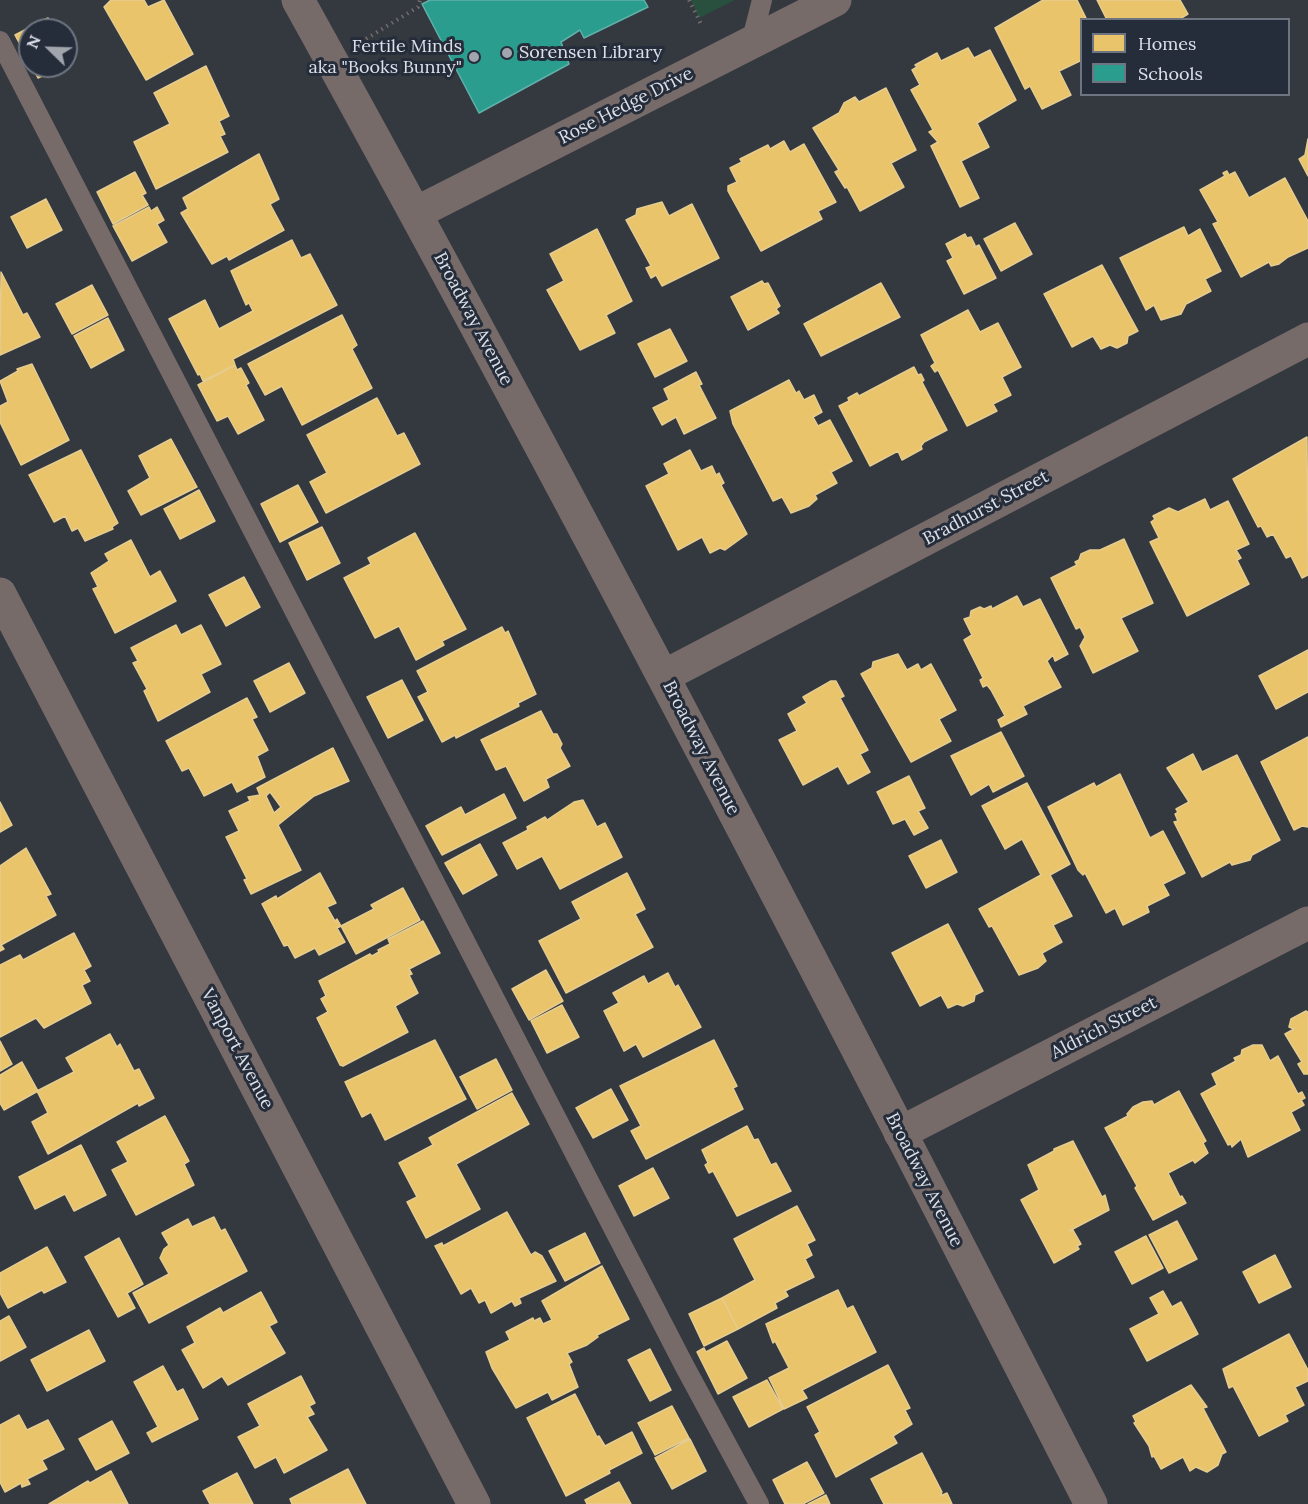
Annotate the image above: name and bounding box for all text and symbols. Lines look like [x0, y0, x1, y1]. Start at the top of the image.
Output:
north arrow [18, 18, 78, 78]
legend [1080, 18, 1290, 96]
text: N [22, 32, 45, 51]
text: Homes [1138, 32, 1196, 55]
place label: Fertile Minds aka "Books Bunny" [309, 36, 462, 78]
place label: Sorensen Library [519, 42, 662, 64]
marker: Sorensen Library [500, 46, 514, 60]
marker: Fertile Minds aka "Books Bunny" [467, 50, 481, 64]
text: Schools [1138, 62, 1203, 85]
street label: Rose Hedge Drive [555, 63, 697, 149]
street label: Broadway Avenue [429, 249, 517, 389]
street label: Bradhurst Street [919, 466, 1053, 550]
street label: Broadway Avenue [658, 677, 744, 819]
street label: Vanport Avenue [196, 985, 278, 1113]
street label: Aldrich Street [1047, 992, 1161, 1064]
street label: Broadway Avenue [881, 1109, 967, 1251]

